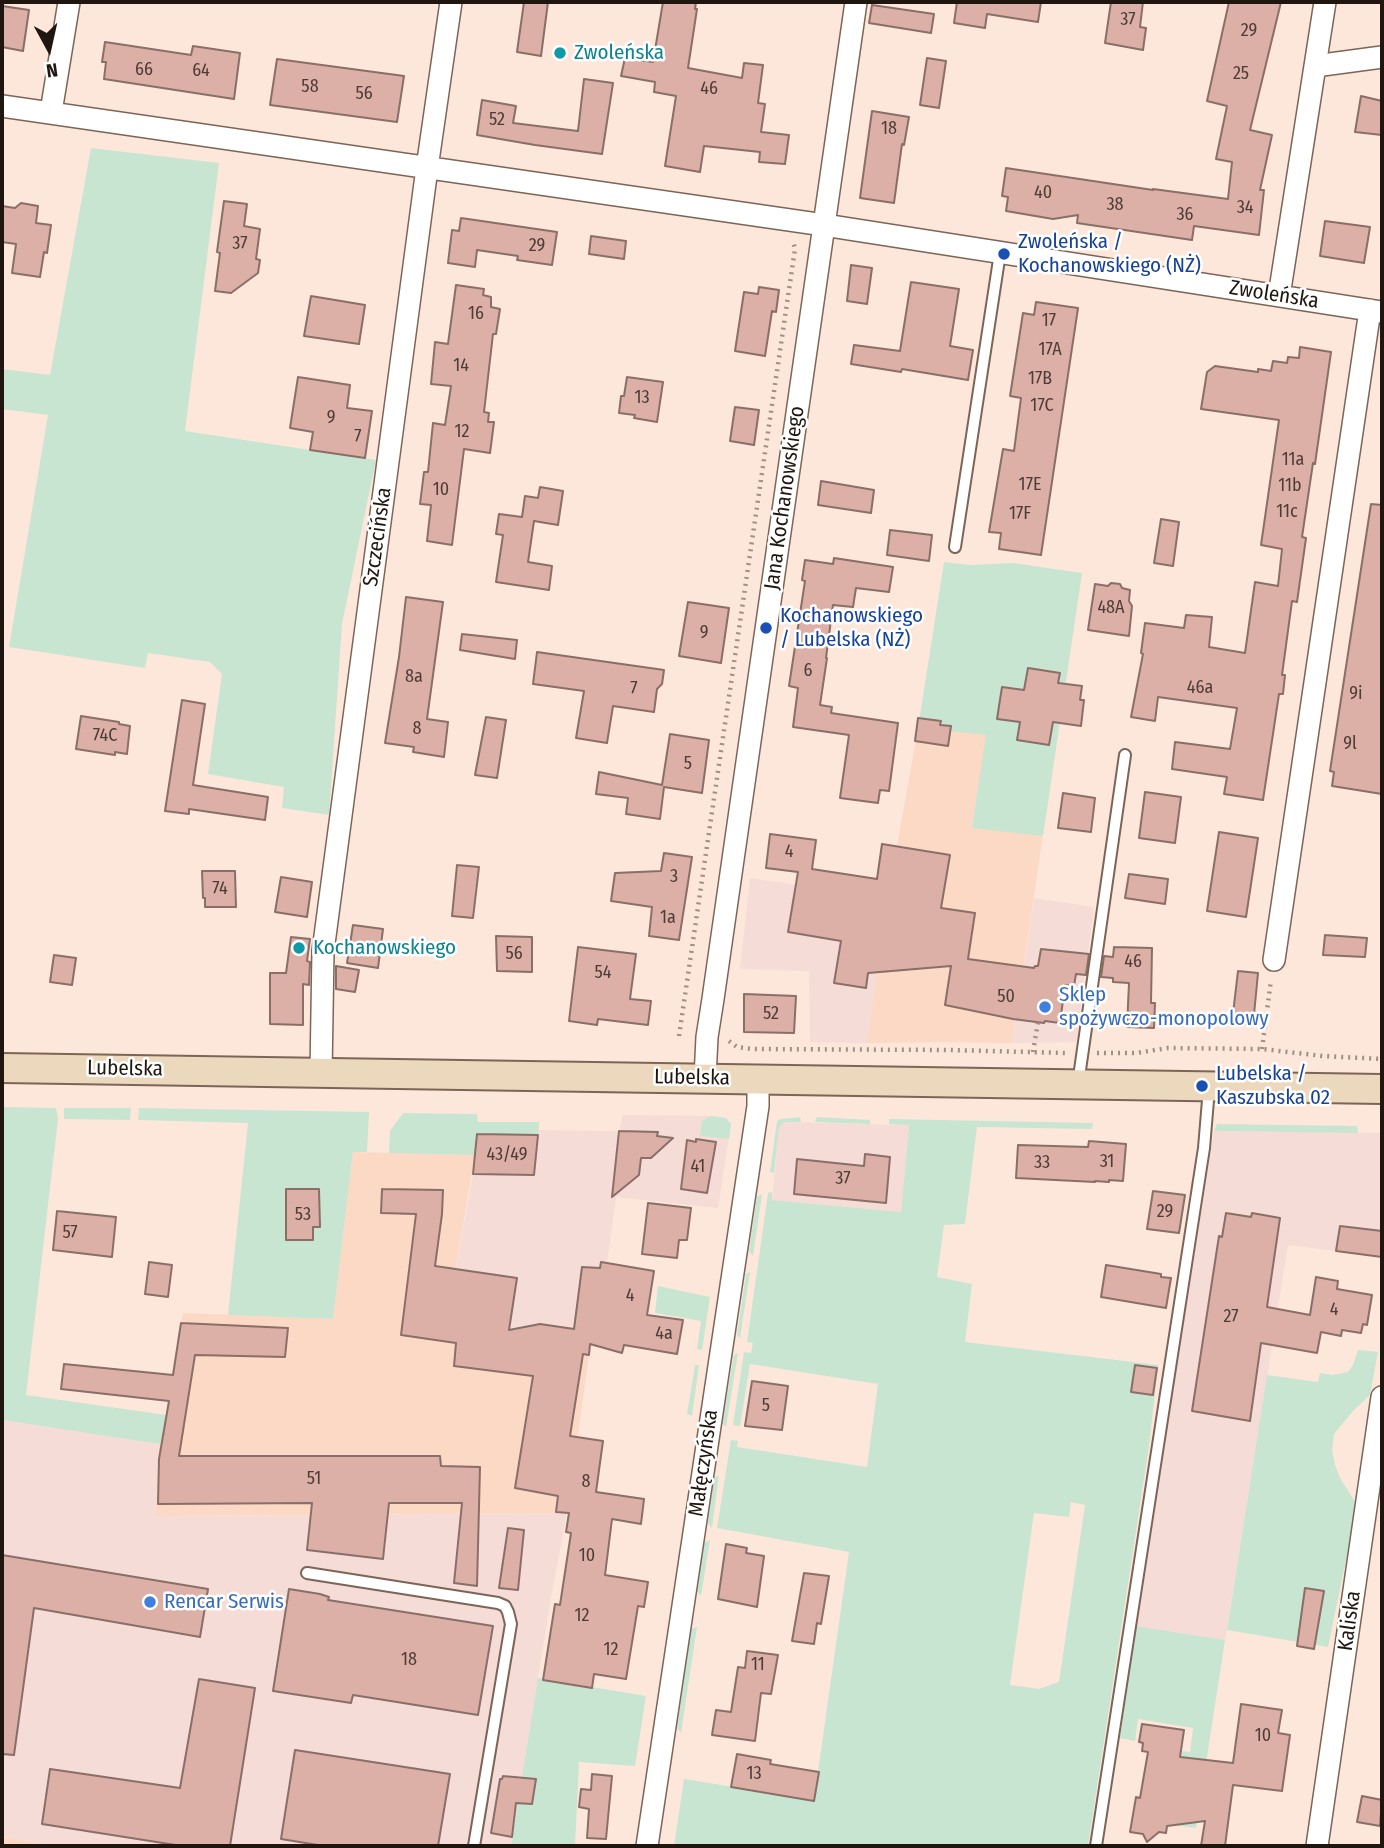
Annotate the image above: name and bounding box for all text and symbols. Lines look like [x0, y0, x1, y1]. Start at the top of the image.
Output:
house number: 37 [1120, 9, 1136, 31]
north arrow [14, 14, 84, 84]
house number: 29 [1241, 20, 1257, 42]
place label: Zwoleńska [574, 40, 664, 66]
marker: Zwoleńska [552, 45, 568, 61]
text: N [45, 58, 59, 82]
house number: 66 [135, 59, 153, 81]
house number: 64 [192, 60, 210, 82]
house number: 25 [1233, 63, 1249, 85]
house number: 58 [301, 76, 319, 98]
house number: 46 [700, 78, 718, 100]
house number: 56 [355, 83, 373, 105]
house number: 52 [489, 109, 505, 131]
house number: 18 [881, 118, 897, 140]
house number: 40 [1034, 182, 1052, 204]
house number: 38 [1106, 194, 1124, 216]
house number: 34 [1237, 197, 1253, 219]
house number: 36 [1176, 204, 1194, 226]
place label: Zwoleńska / Kochanowskiego (NŻ) [1018, 229, 1201, 279]
house number: 37 [232, 233, 248, 255]
house number: 29 [529, 235, 545, 257]
marker: Zwoleńska / Kochanowskiego (NŻ) [996, 246, 1012, 262]
street label: Zwoleńska [1228, 276, 1320, 314]
house number: 16 [468, 303, 484, 325]
house number: 17 [1042, 310, 1056, 332]
house number: 17A [1038, 339, 1062, 361]
house number: 14 [453, 355, 469, 377]
house number: 17B [1028, 368, 1052, 390]
house number: 13 [634, 387, 650, 409]
house number: 17C [1030, 395, 1054, 417]
street label: Jana Kochanowskiego [760, 404, 810, 592]
house number: 9 [327, 407, 335, 429]
house number: 12 [455, 421, 469, 443]
house number: 7 [354, 426, 362, 448]
house number: 11a [1282, 449, 1304, 471]
house number: 17E [1019, 474, 1041, 496]
house number: 11b [1278, 475, 1302, 497]
house number: 10 [433, 479, 449, 501]
street label: Szczecińska [359, 486, 397, 588]
house number: 11c [1276, 501, 1298, 523]
house number: 17F [1009, 503, 1031, 525]
house number: 48A [1097, 597, 1125, 619]
place label: Kochanowskiego / Lubelska (NŻ) [780, 603, 923, 653]
marker: Kochanowskiego / Lubelska (NŻ) [758, 620, 774, 636]
house number: 9 [700, 622, 708, 644]
house number: 6 [804, 660, 812, 682]
house number: 8a [405, 666, 423, 688]
house number: 46a [1187, 677, 1213, 699]
house number: 7 [630, 678, 638, 700]
house number: 9i [1349, 683, 1363, 705]
house number: 8 [413, 718, 421, 740]
house number: 74C [93, 725, 117, 747]
house number: 9l [1343, 733, 1357, 755]
house number: 5 [684, 753, 692, 775]
house number: 4 [785, 841, 793, 863]
house number: 3 [670, 866, 678, 888]
house number: 74 [212, 878, 228, 900]
house number: 1a [660, 907, 676, 929]
place label: Kochanowskiego [313, 935, 456, 961]
marker: Kochanowskiego [291, 940, 307, 956]
house number: 56 [505, 943, 523, 965]
house number: 46 [1124, 951, 1142, 973]
house number: 54 [595, 962, 611, 984]
place label: Sklep spożywczo-monopolowy [1059, 982, 1269, 1032]
house number: 50 [997, 986, 1015, 1008]
marker: Sklep spożywczo-monopolowy [1037, 999, 1053, 1015]
house number: 52 [763, 1003, 779, 1025]
street label: Lubelska [87, 1056, 163, 1082]
place label: Lubelska / Kaszubska 02 [1216, 1061, 1330, 1111]
street label: Lubelska [654, 1065, 730, 1091]
marker: Lubelska / Kaszubska 02 [1194, 1078, 1210, 1094]
house number: 43/49 [487, 1144, 527, 1166]
house number: 31 [1100, 1151, 1114, 1173]
house number: 33 [1034, 1152, 1050, 1174]
house number: 41 [691, 1156, 705, 1178]
house number: 37 [835, 1168, 851, 1190]
house number: 29 [1157, 1201, 1173, 1223]
house number: 53 [295, 1204, 311, 1226]
house number: 57 [62, 1222, 78, 1244]
house number: 4 [626, 1285, 634, 1307]
house number: 4 [1330, 1299, 1338, 1321]
house number: 27 [1223, 1306, 1239, 1328]
house number: 4a [655, 1323, 673, 1345]
house number: 5 [762, 1395, 770, 1417]
street label: Małęczyńska [684, 1408, 724, 1518]
house number: 51 [307, 1468, 321, 1490]
house number: 8 [582, 1471, 590, 1493]
house number: 10 [579, 1545, 595, 1567]
place label: Rencar Serwis [164, 1589, 284, 1615]
street label: Kaliska [1333, 1589, 1367, 1653]
marker: Rencar Serwis [142, 1594, 158, 1610]
house number: 12 [575, 1605, 589, 1627]
house number: 12 [604, 1639, 618, 1661]
house number: 18 [401, 1649, 417, 1671]
house number: 11 [751, 1654, 765, 1676]
house number: 10 [1255, 1725, 1271, 1747]
house number: 13 [746, 1763, 762, 1785]

